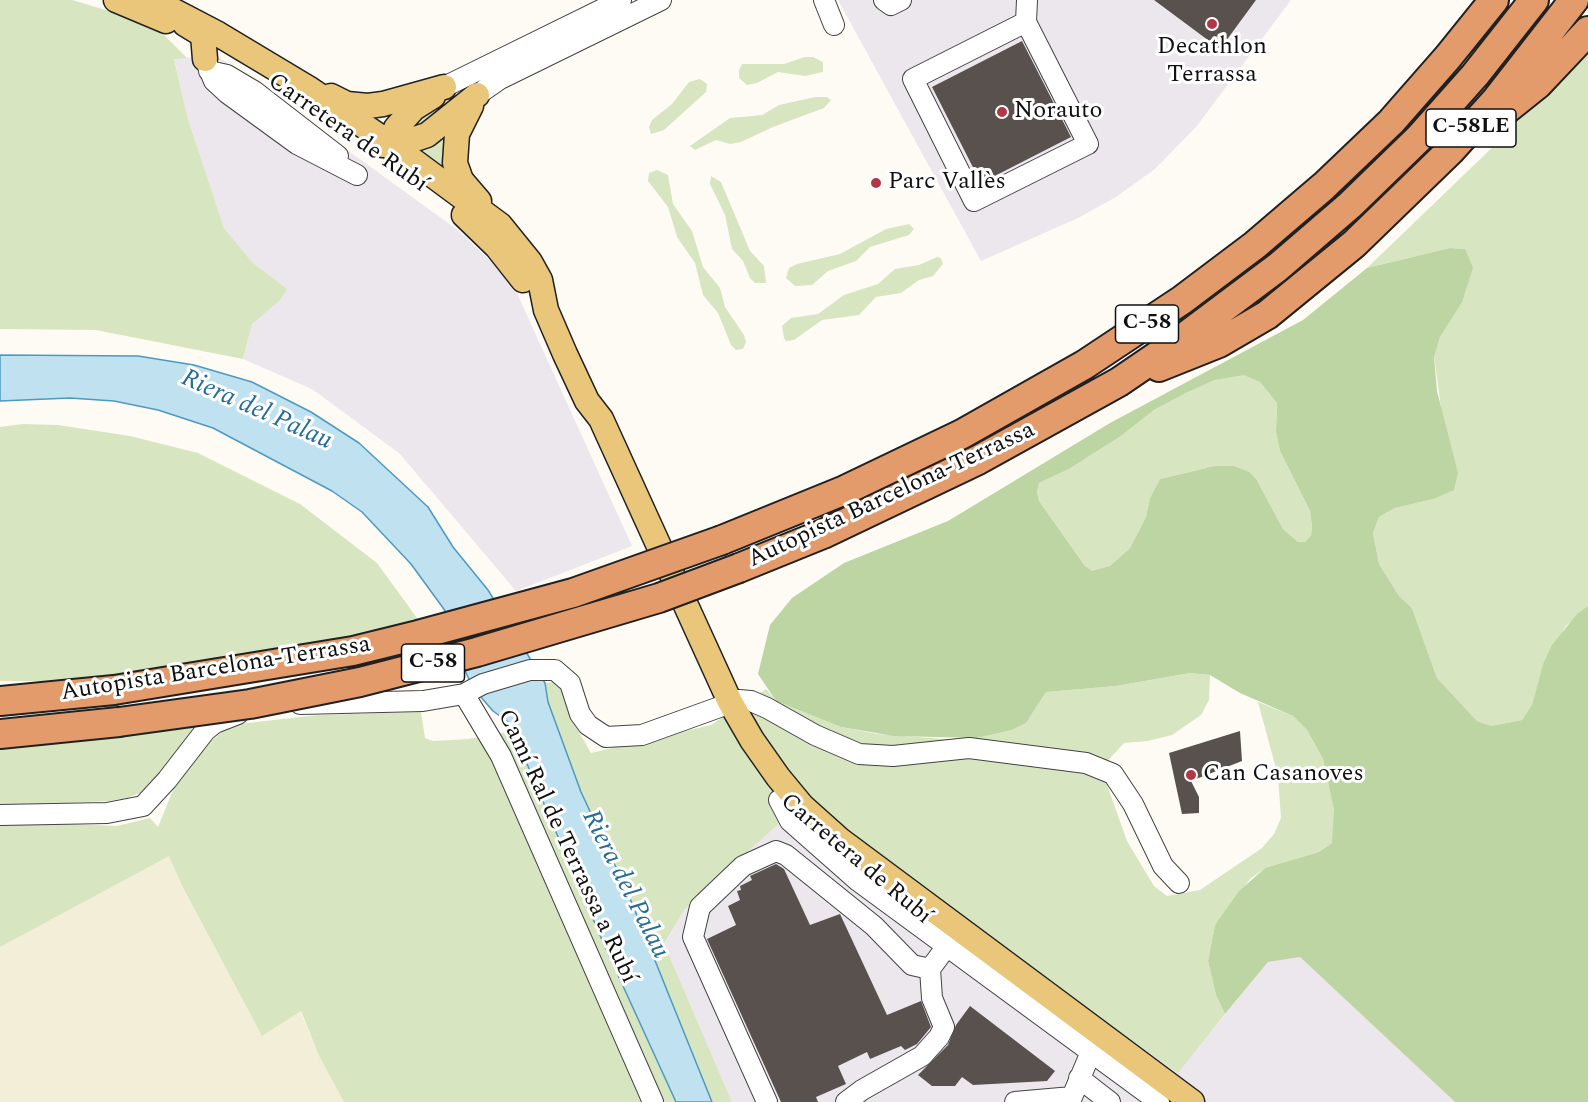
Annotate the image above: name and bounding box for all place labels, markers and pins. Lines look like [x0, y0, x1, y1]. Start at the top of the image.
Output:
marker: Decathlon Terrassa [1205, 17, 1219, 31]
place label: Decathlon Terrassa [1157, 34, 1267, 90]
place label: Norauto [1014, 98, 1103, 126]
marker: Norauto [995, 105, 1009, 119]
place label: Parc Vallès [888, 169, 1006, 197]
marker: Parc Vallès [869, 176, 883, 190]
place label: Can Casanoves [1203, 761, 1364, 789]
marker: Can Casanoves [1184, 768, 1198, 782]

